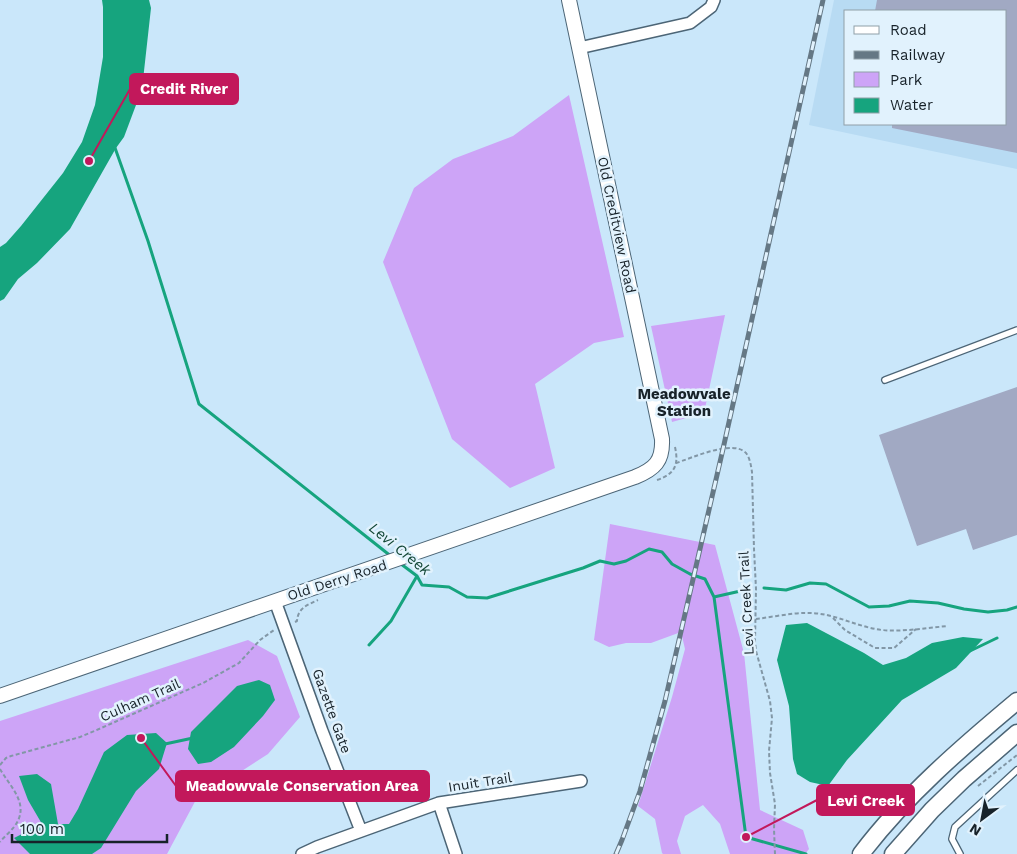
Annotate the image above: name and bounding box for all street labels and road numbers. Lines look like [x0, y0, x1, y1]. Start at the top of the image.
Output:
street label: Old Creditview Road [595, 155, 639, 295]
street label: Levi Creek Trail [735, 550, 757, 655]
street label: Old Derry Road [285, 556, 389, 604]
street label: Gazette Gate [309, 667, 355, 755]
street label: Culham Trail [98, 675, 183, 725]
street label: Inuit Trail [447, 769, 514, 795]

